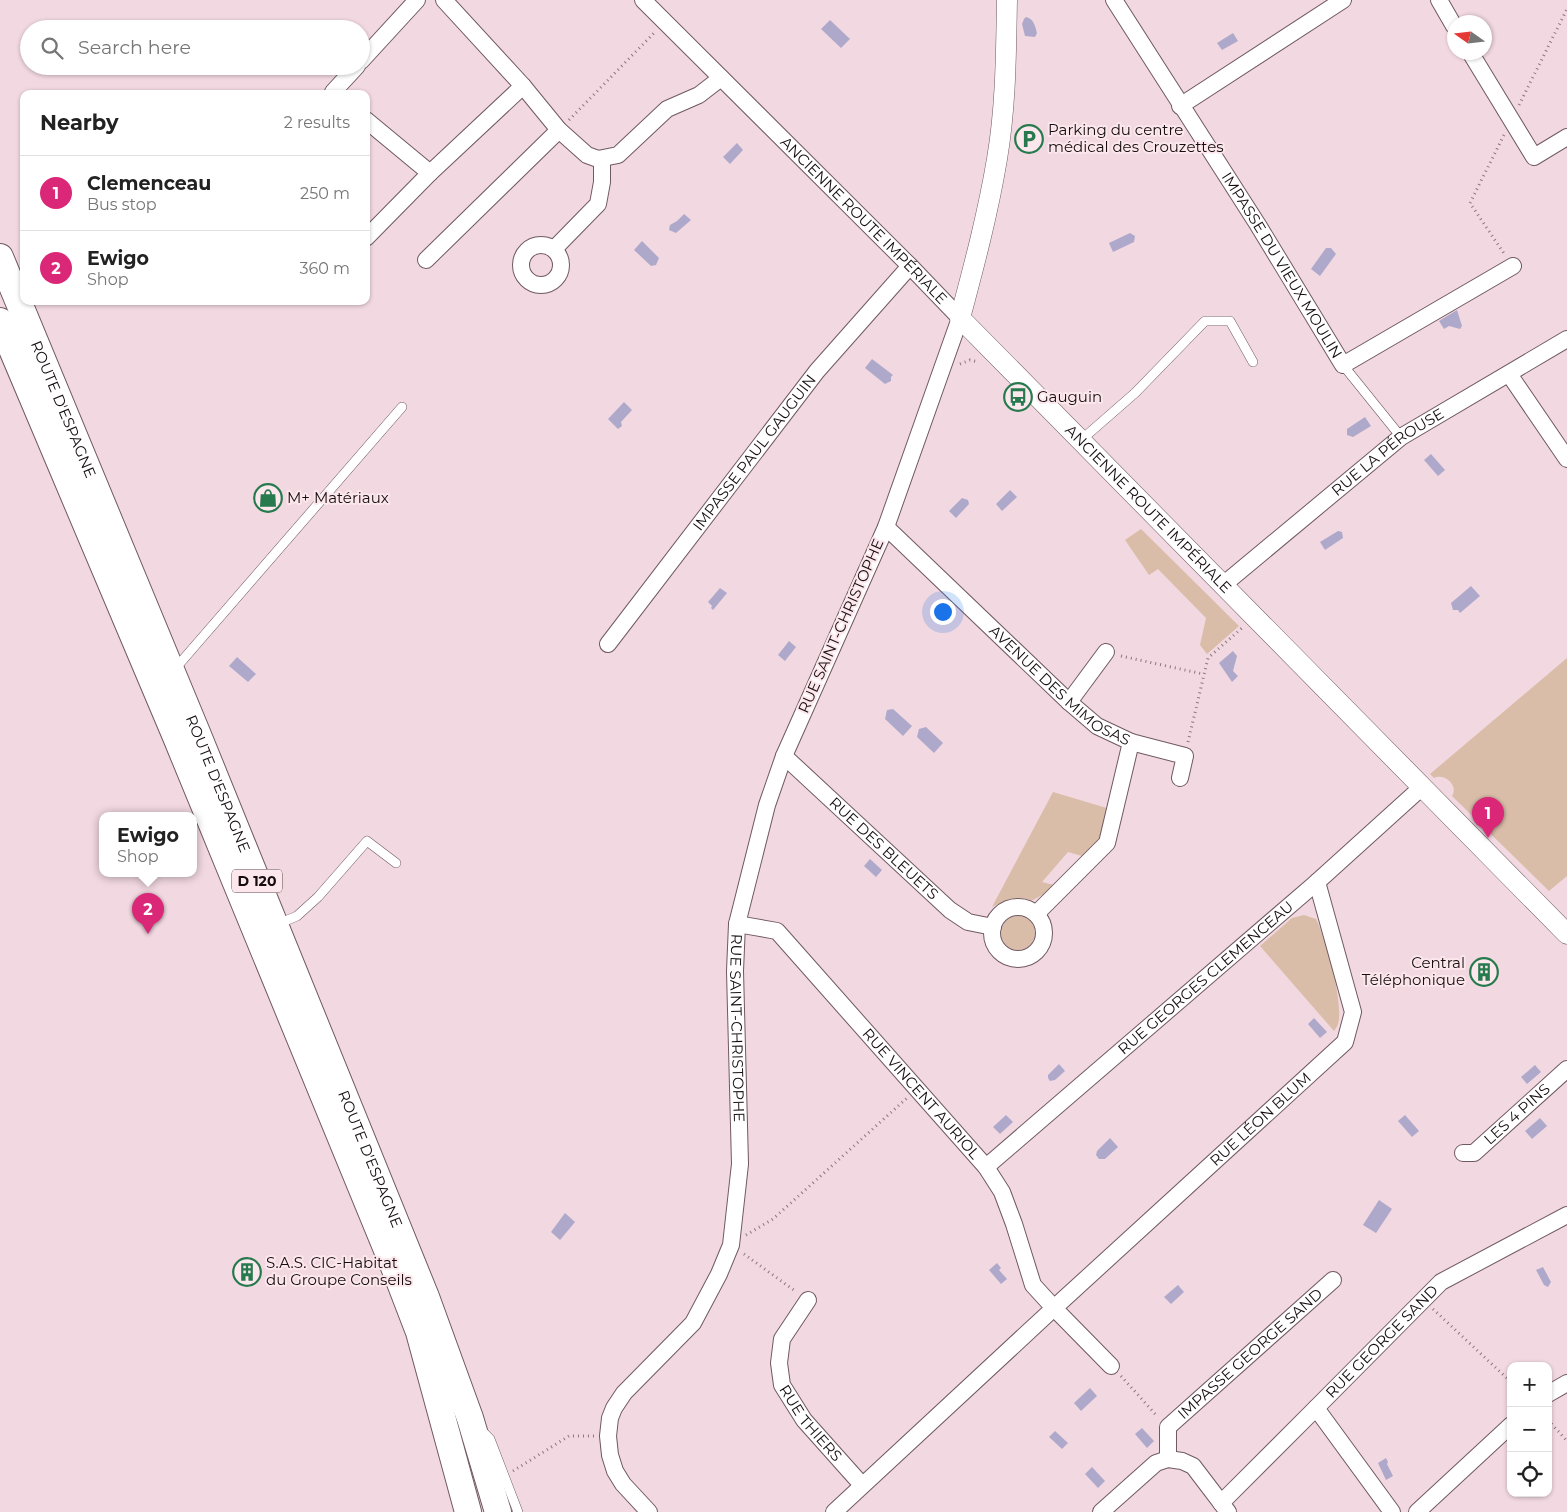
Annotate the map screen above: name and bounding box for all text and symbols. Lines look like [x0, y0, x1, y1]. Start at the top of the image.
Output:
north arrow [1447, 15, 1492, 60]
search box [20, 20, 370, 75]
icon: search [38, 34, 66, 62]
text: Search here [78, 36, 191, 59]
text: Nearby [40, 110, 119, 135]
text: 2 results [284, 113, 350, 132]
place label: Parking du centre médical des Crouzettes [1048, 120, 1224, 156]
parking icon: Parking du centre médical des Crouzettes [1014, 124, 1044, 154]
street label: ANCIENNE ROUTE IMPÉRIALE [777, 132, 952, 308]
street label: IMPASSE DU VIEUX MOULIN [1218, 168, 1347, 362]
text: Clemenceau [87, 172, 211, 195]
text: 1 [53, 184, 59, 203]
text: 250 m [300, 184, 350, 203]
text: Bus stop [87, 195, 157, 214]
text: Ewigo [87, 247, 149, 270]
text: 2 [51, 259, 61, 278]
text: 360 m [299, 259, 350, 278]
text: Shop [87, 270, 129, 289]
street label: ROUTE D'ESPAGNE [27, 338, 100, 481]
street label: IMPASSE PAUL GAUGUIN [688, 370, 820, 534]
bus stop icon: Gauguin [1003, 382, 1033, 412]
place label: Gauguin [1037, 387, 1102, 406]
street label: RUE LA PÉROUSE [1327, 404, 1447, 500]
street label: ANCIENNE ROUTE IMPÉRIALE [1062, 421, 1236, 597]
shop icon: M+ Matériaux [253, 483, 283, 513]
place label: M+ Matériaux [287, 488, 389, 507]
street label: RUE SAINT-CHRISTOPHE [794, 536, 888, 716]
your location [930, 599, 956, 625]
street label: AVENUE DES MIMOSAS [986, 621, 1133, 749]
street label: ROUTE D'ESPAGNE [182, 712, 255, 855]
street label: RUE DES BLEUETS [825, 793, 943, 903]
pin: 1 [1472, 797, 1504, 838]
popup [99, 812, 197, 877]
text: Ewigo [117, 824, 179, 847]
text: Shop [117, 847, 159, 866]
road number: D 120 [232, 869, 282, 892]
pin: 2 [132, 893, 164, 934]
street label: RUE GEORGES CLEMENCEAU [1114, 897, 1297, 1058]
street label: RUE SAINT-CHRISTOPHE [726, 933, 749, 1122]
place label: Central Téléphonique [1362, 953, 1465, 989]
building icon: Central Téléphonique [1469, 957, 1499, 987]
street label: RUE VINCENT AURIOL [859, 1024, 985, 1163]
street label: RUE LÉON BLUM [1206, 1068, 1315, 1170]
street label: LES 4 PINS [1480, 1079, 1554, 1148]
street label: ROUTE D'ESPAGNE [334, 1087, 407, 1230]
place label: S.A.S. CIC-Habitat du Groupe Conseils [266, 1253, 412, 1289]
building icon: S.A.S. CIC-Habitat du Groupe Conseils [232, 1257, 262, 1287]
street label: RUE GEORGE SAND [1321, 1281, 1442, 1402]
street label: IMPASSE GEORGE SAND [1173, 1284, 1326, 1423]
map controls [1507, 1362, 1552, 1497]
button: + [1507, 1362, 1552, 1407]
street label: RUE THIERS [775, 1381, 846, 1465]
button: − [1507, 1407, 1552, 1452]
button: locate [1507, 1452, 1552, 1497]

